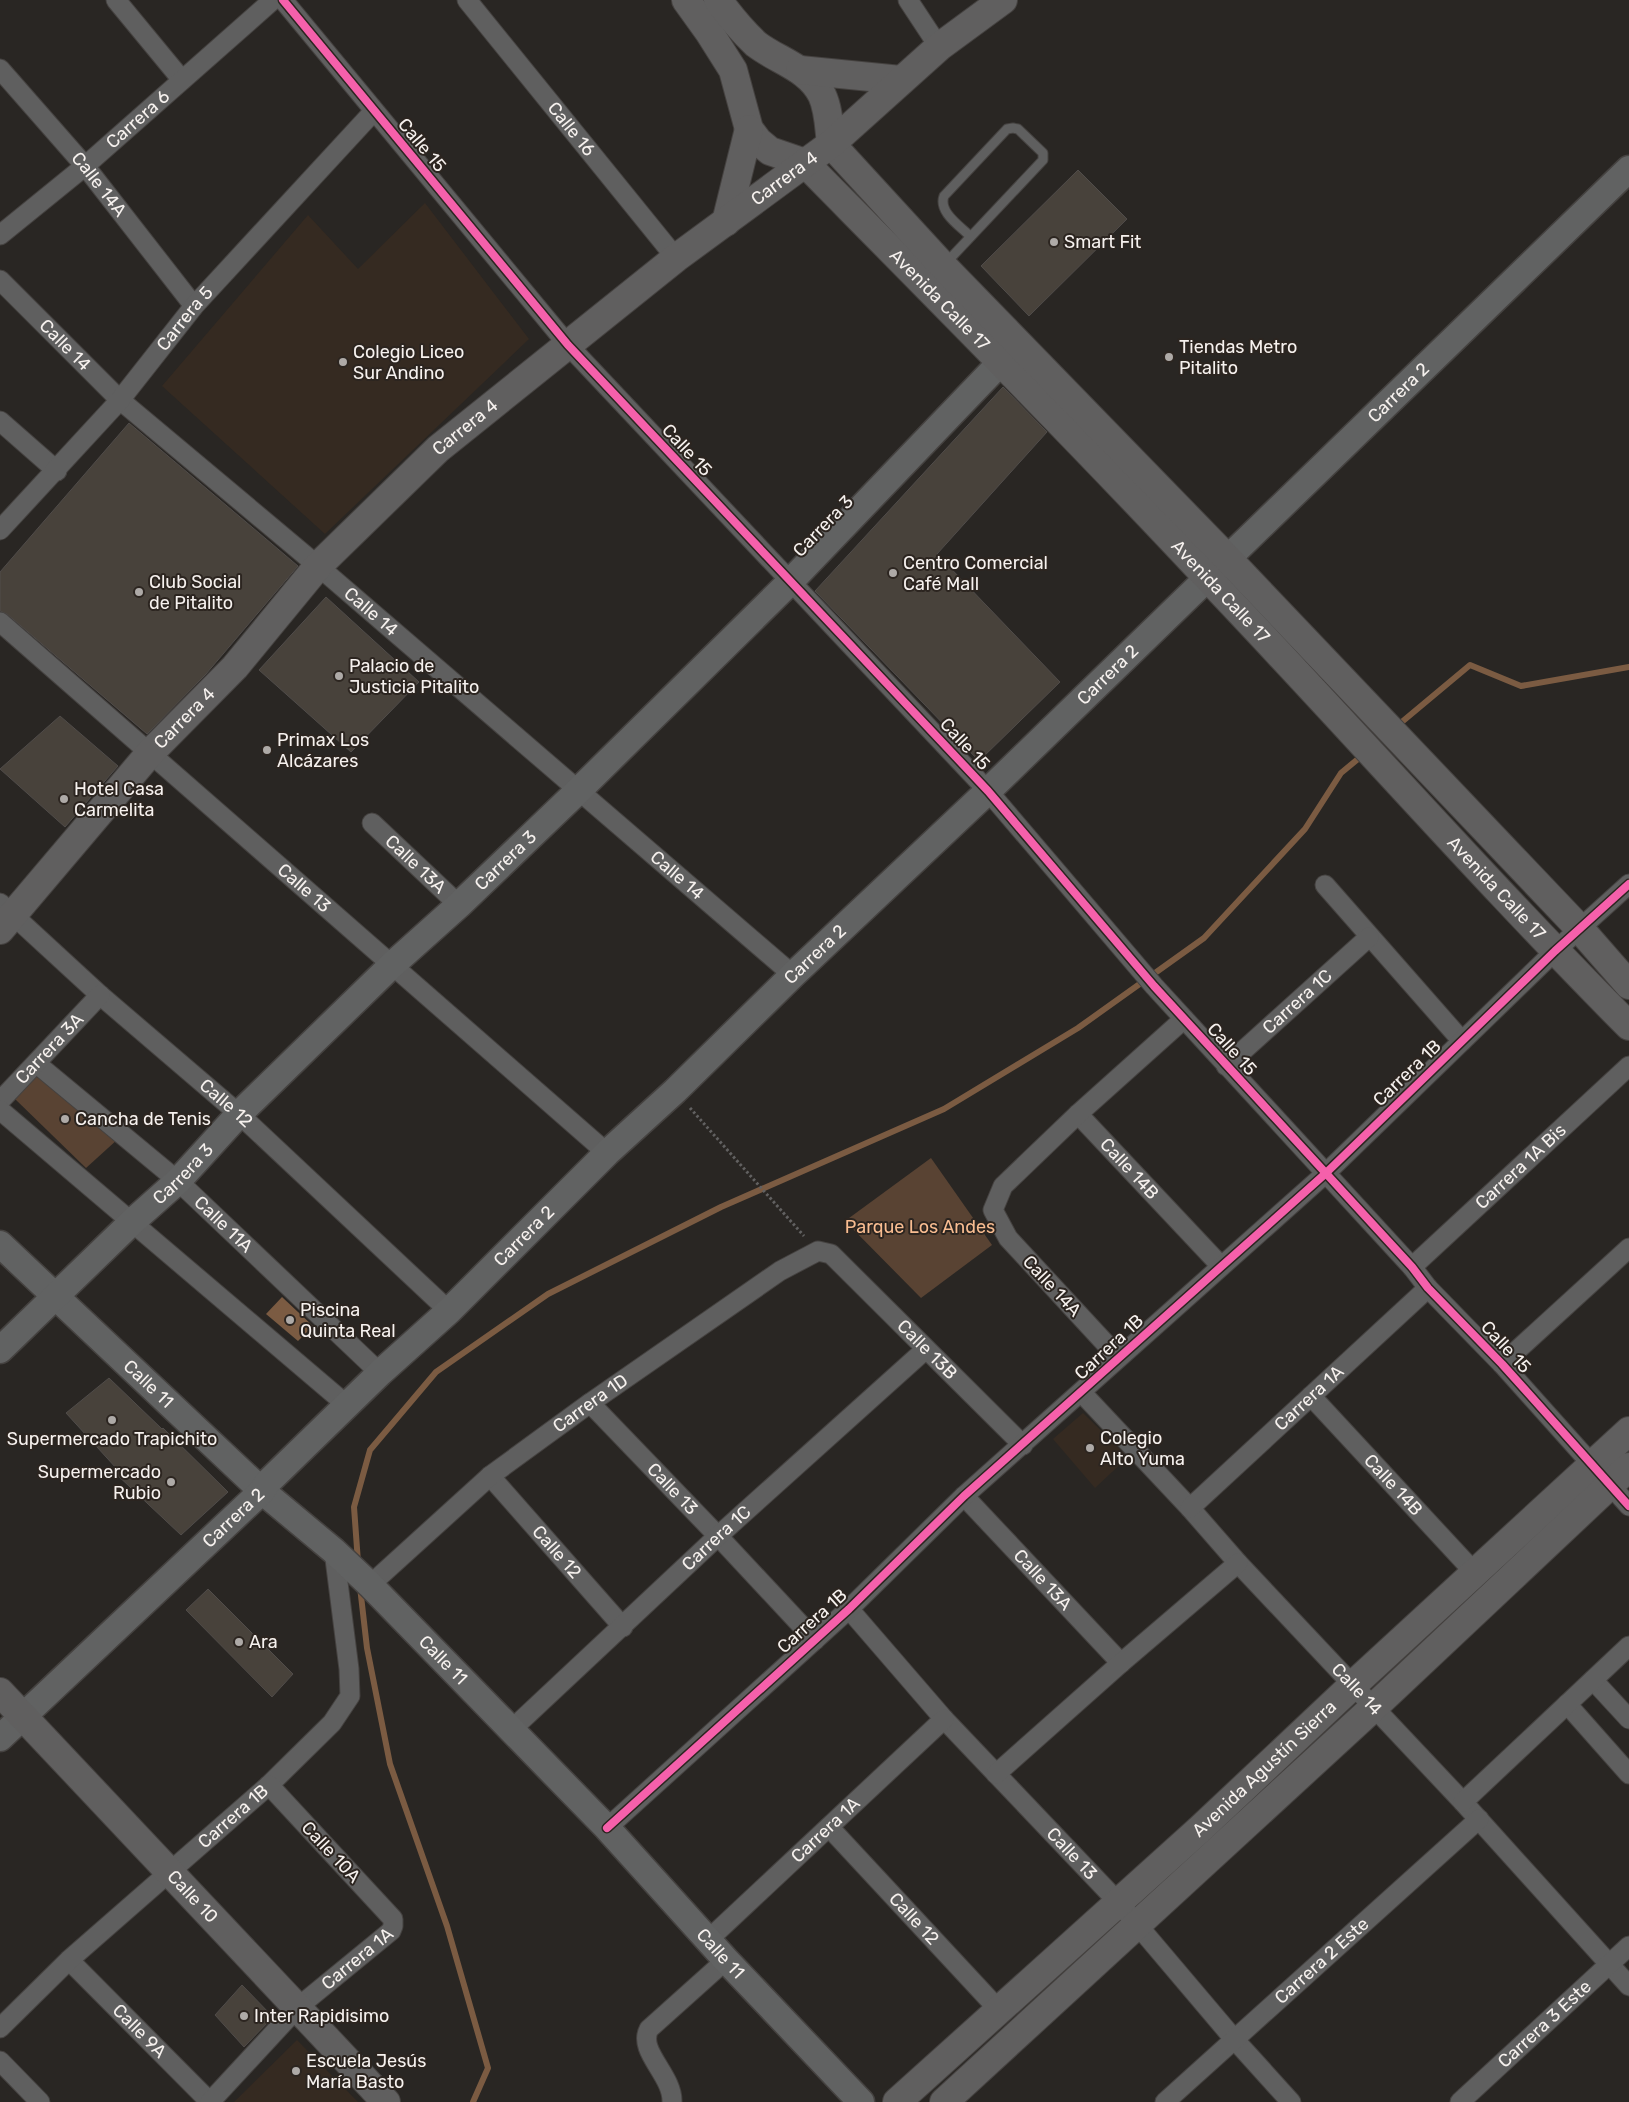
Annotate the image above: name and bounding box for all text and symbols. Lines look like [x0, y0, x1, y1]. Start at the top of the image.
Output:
street label: Carrera 6 [102, 85, 174, 153]
street label: Calle 16 [543, 97, 600, 161]
street label: Calle 15 [393, 114, 451, 176]
street label: Carrera 4 [747, 146, 822, 210]
street label: Calle 14A [67, 147, 131, 221]
place label: Smart Fit [1064, 231, 1141, 253]
marker: Smart Fit [1048, 236, 1060, 248]
street label: Avenida Calle 17 [885, 244, 994, 355]
street label: Carrera 5 [152, 282, 218, 355]
street label: Calle 14 [35, 315, 95, 375]
place label: Tiendas Metro Pitalito [1179, 336, 1297, 379]
place label: Colegio Liceo Sur Andino [353, 341, 464, 384]
marker: Tiendas Metro Pitalito [1163, 351, 1175, 363]
marker: Colegio Liceo Sur Andino [337, 356, 349, 368]
street label: Carrera 2 [1363, 358, 1434, 427]
street label: Carrera 4 [428, 394, 502, 460]
street label: Calle 15 [657, 419, 717, 481]
street label: Carrera 3 [788, 491, 858, 561]
street label: Avenida Calle 17 [1167, 535, 1274, 648]
place label: Centro Comercial Café Mall [903, 552, 1048, 595]
marker: Centro Comercial Café Mall [887, 567, 899, 579]
place label: Club Social de Pitalito [149, 571, 241, 614]
street label: Calle 14 [340, 582, 402, 641]
marker: Club Social de Pitalito [133, 586, 145, 598]
street label: Carrera 2 [1072, 640, 1143, 709]
place label: Palacio de Justicia Pitalito [349, 655, 479, 698]
marker: Palacio de Justicia Pitalito [333, 670, 345, 682]
street label: Carrera 4 [149, 683, 220, 754]
street label: Calle 15 [935, 713, 995, 775]
place label: Primax Los Alcázares [277, 729, 369, 772]
marker: Primax Los Alcázares [261, 744, 273, 756]
place label: Hotel Casa Carmelita [74, 778, 164, 821]
marker: Hotel Casa Carmelita [58, 793, 70, 805]
street label: Carrera 3 [470, 826, 541, 895]
street label: Calle 13A [381, 830, 451, 898]
street label: Avenida Calle 17 [1443, 832, 1550, 944]
street label: Calle 14 [646, 846, 709, 904]
street label: Calle 13 [273, 859, 335, 917]
street label: Carrera 2 [779, 920, 851, 989]
street label: Carrera 1C [1258, 965, 1337, 1039]
street label: Carrera 3A [11, 1009, 88, 1089]
street label: Calle 15 [1203, 1018, 1261, 1080]
street label: Carrera 1B [1368, 1035, 1446, 1111]
street label: Calle 12 [195, 1074, 257, 1132]
place label: Cancha de Tenis [75, 1108, 211, 1130]
marker: Cancha de Tenis [59, 1113, 71, 1125]
street label: Carrera 1A Bis [1471, 1119, 1571, 1214]
street label: Calle 14B [1095, 1133, 1163, 1204]
street label: Carrera 3 [148, 1139, 218, 1209]
street label: Calle 11A [190, 1191, 257, 1257]
street label: Carrera 2 [489, 1201, 559, 1271]
park label: Parque Los Andes [845, 1216, 995, 1238]
street label: Calle 14A [1018, 1251, 1086, 1321]
place label: Piscina Quinta Real [300, 1299, 396, 1342]
street label: Carrera 1B [1070, 1310, 1148, 1384]
marker: Piscina Quinta Real [284, 1314, 296, 1326]
street label: Calle 13B [892, 1315, 962, 1384]
street label: Calle 15 [1476, 1316, 1536, 1378]
street label: Calle 11 [119, 1355, 178, 1413]
street label: Carrera 1A [1270, 1361, 1348, 1435]
street label: Carrera 1D [549, 1369, 632, 1437]
marker: Supermercado Trapichito [106, 1414, 118, 1426]
place label: Colegio Alto Yuma [1100, 1427, 1185, 1470]
place label: Supermercado Trapichito [7, 1428, 217, 1450]
marker: Colegio Alto Yuma [1084, 1442, 1096, 1454]
street label: Calle 14B [1359, 1449, 1427, 1520]
street label: Calle 13 [642, 1458, 703, 1519]
place label: Supermercado Rubio [38, 1461, 161, 1504]
marker: Supermercado Rubio [165, 1476, 177, 1488]
street label: Carrera 2 [198, 1483, 269, 1552]
street label: Carrera 1C [677, 1501, 755, 1575]
street label: Calle 12 [528, 1521, 586, 1583]
street label: Calle 13A [1009, 1545, 1077, 1615]
street label: Carrera 1B [773, 1584, 851, 1658]
place label: Ara [249, 1631, 278, 1653]
street label: Calle 11 [414, 1631, 472, 1689]
marker: Ara [233, 1636, 245, 1648]
street label: Calle 14 [1327, 1658, 1387, 1720]
street label: Avenida Agustín Sierra [1188, 1696, 1341, 1842]
street label: Carrera 1B [193, 1780, 273, 1853]
street label: Carrera 1A [786, 1792, 865, 1868]
street label: Calle 10A [297, 1817, 365, 1887]
street label: Calle 13 [1042, 1823, 1102, 1884]
street label: Calle 10 [163, 1866, 223, 1928]
street label: Calle 12 [884, 1888, 944, 1949]
street label: Carrera 2 Este [1270, 1913, 1373, 2009]
street label: Carrera 1A [317, 1923, 398, 1995]
street label: Calle 11 [692, 1924, 749, 1983]
street label: Carrera 3 Este [1493, 1976, 1596, 2072]
street label: Calle 9A [108, 1999, 171, 2063]
place label: Inter Rapidisimo [254, 2005, 389, 2027]
marker: Inter Rapidisimo [238, 2010, 250, 2022]
place label: Escuela Jesús María Basto [306, 2050, 426, 2093]
marker: Escuela Jesús María Basto [290, 2065, 302, 2077]

